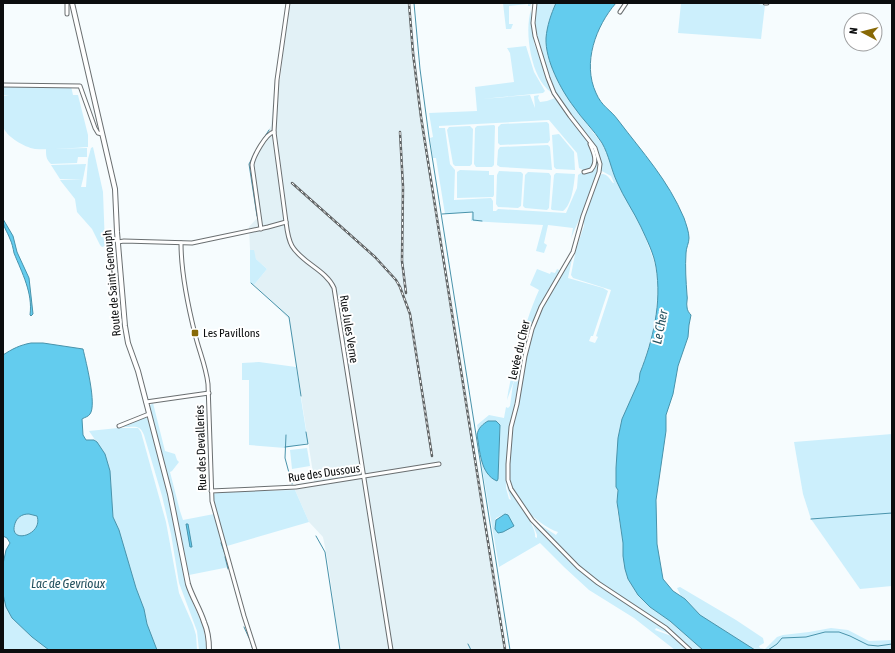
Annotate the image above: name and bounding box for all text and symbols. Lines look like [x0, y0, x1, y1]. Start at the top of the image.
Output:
north arrow [843, 12, 883, 52]
text: N [847, 27, 859, 35]
street label: Route de Saint-Genouph [100, 229, 124, 337]
street label: Rue Jules Verne [337, 294, 361, 364]
water label: Le Cher [649, 307, 671, 345]
street label: Levée du Cher [505, 318, 533, 381]
place label: Les Pavillons [203, 326, 260, 340]
marker: Les Pavillons [190, 328, 200, 338]
street label: Rue des Devalleries [193, 405, 209, 491]
street label: Rue des Dussous [287, 461, 361, 485]
water label: Lac de Gevrioux [31, 576, 106, 591]

